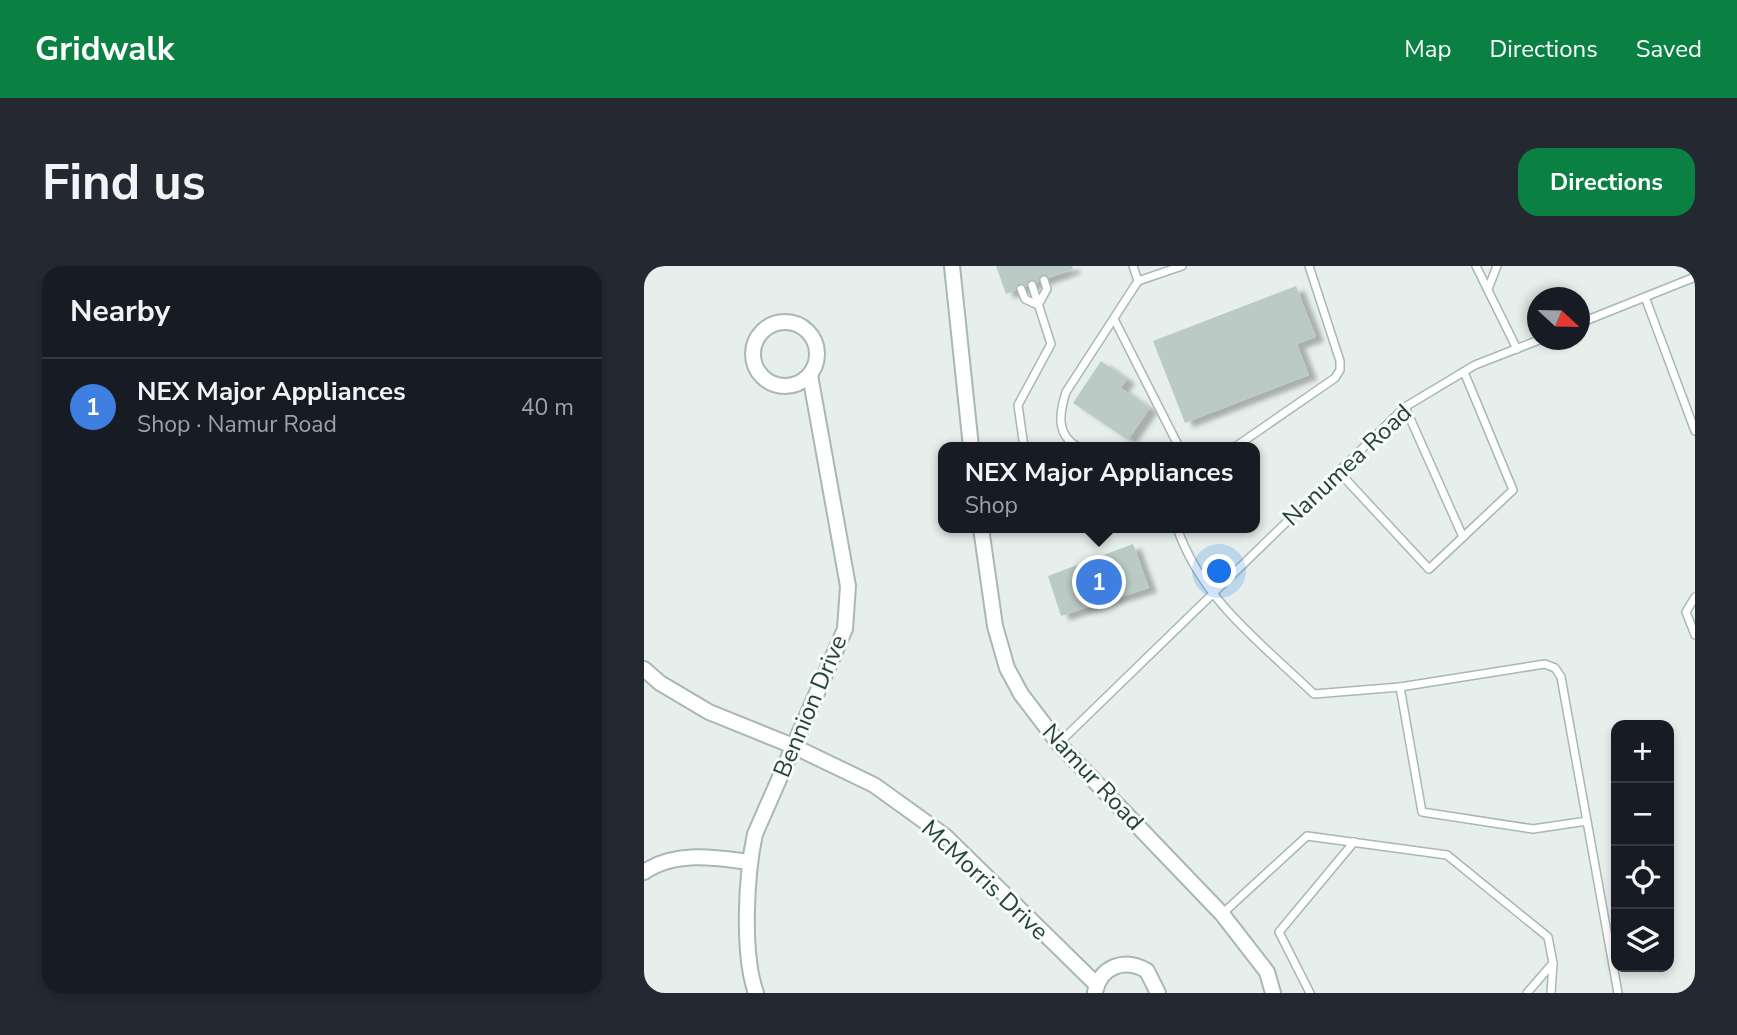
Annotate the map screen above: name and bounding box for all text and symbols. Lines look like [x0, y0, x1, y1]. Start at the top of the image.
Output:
text: Gridwalk [35, 27, 175, 72]
text: Map [1404, 33, 1451, 65]
text: Directions [1489, 33, 1598, 65]
text: Saved [1636, 33, 1702, 65]
button: Directions [1518, 148, 1695, 216]
text: Find us [42, 149, 206, 216]
north arrow [1527, 287, 1590, 350]
text: Nearby [70, 291, 170, 332]
text: NEX Major Appliances [137, 374, 406, 409]
text: 1 [86, 392, 100, 423]
text: 40 m [521, 392, 574, 423]
street label: Nanumea Road [1276, 397, 1418, 533]
text: Shop · Namur Road [137, 409, 337, 440]
popup [938, 442, 1260, 533]
text: NEX Major Appliances [965, 455, 1233, 490]
text: Shop [965, 490, 1018, 521]
your location [1202, 554, 1236, 588]
pin: 1 [1076, 556, 1122, 608]
street label: Bennion Drive [766, 630, 854, 782]
street label: Namur Road [1035, 717, 1151, 837]
map controls [1611, 720, 1674, 972]
button: + [1611, 720, 1674, 783]
button: − [1611, 783, 1674, 846]
street label: McMorris Drive [915, 813, 1055, 947]
button: locate [1611, 846, 1674, 909]
button: layers [1611, 909, 1674, 972]

